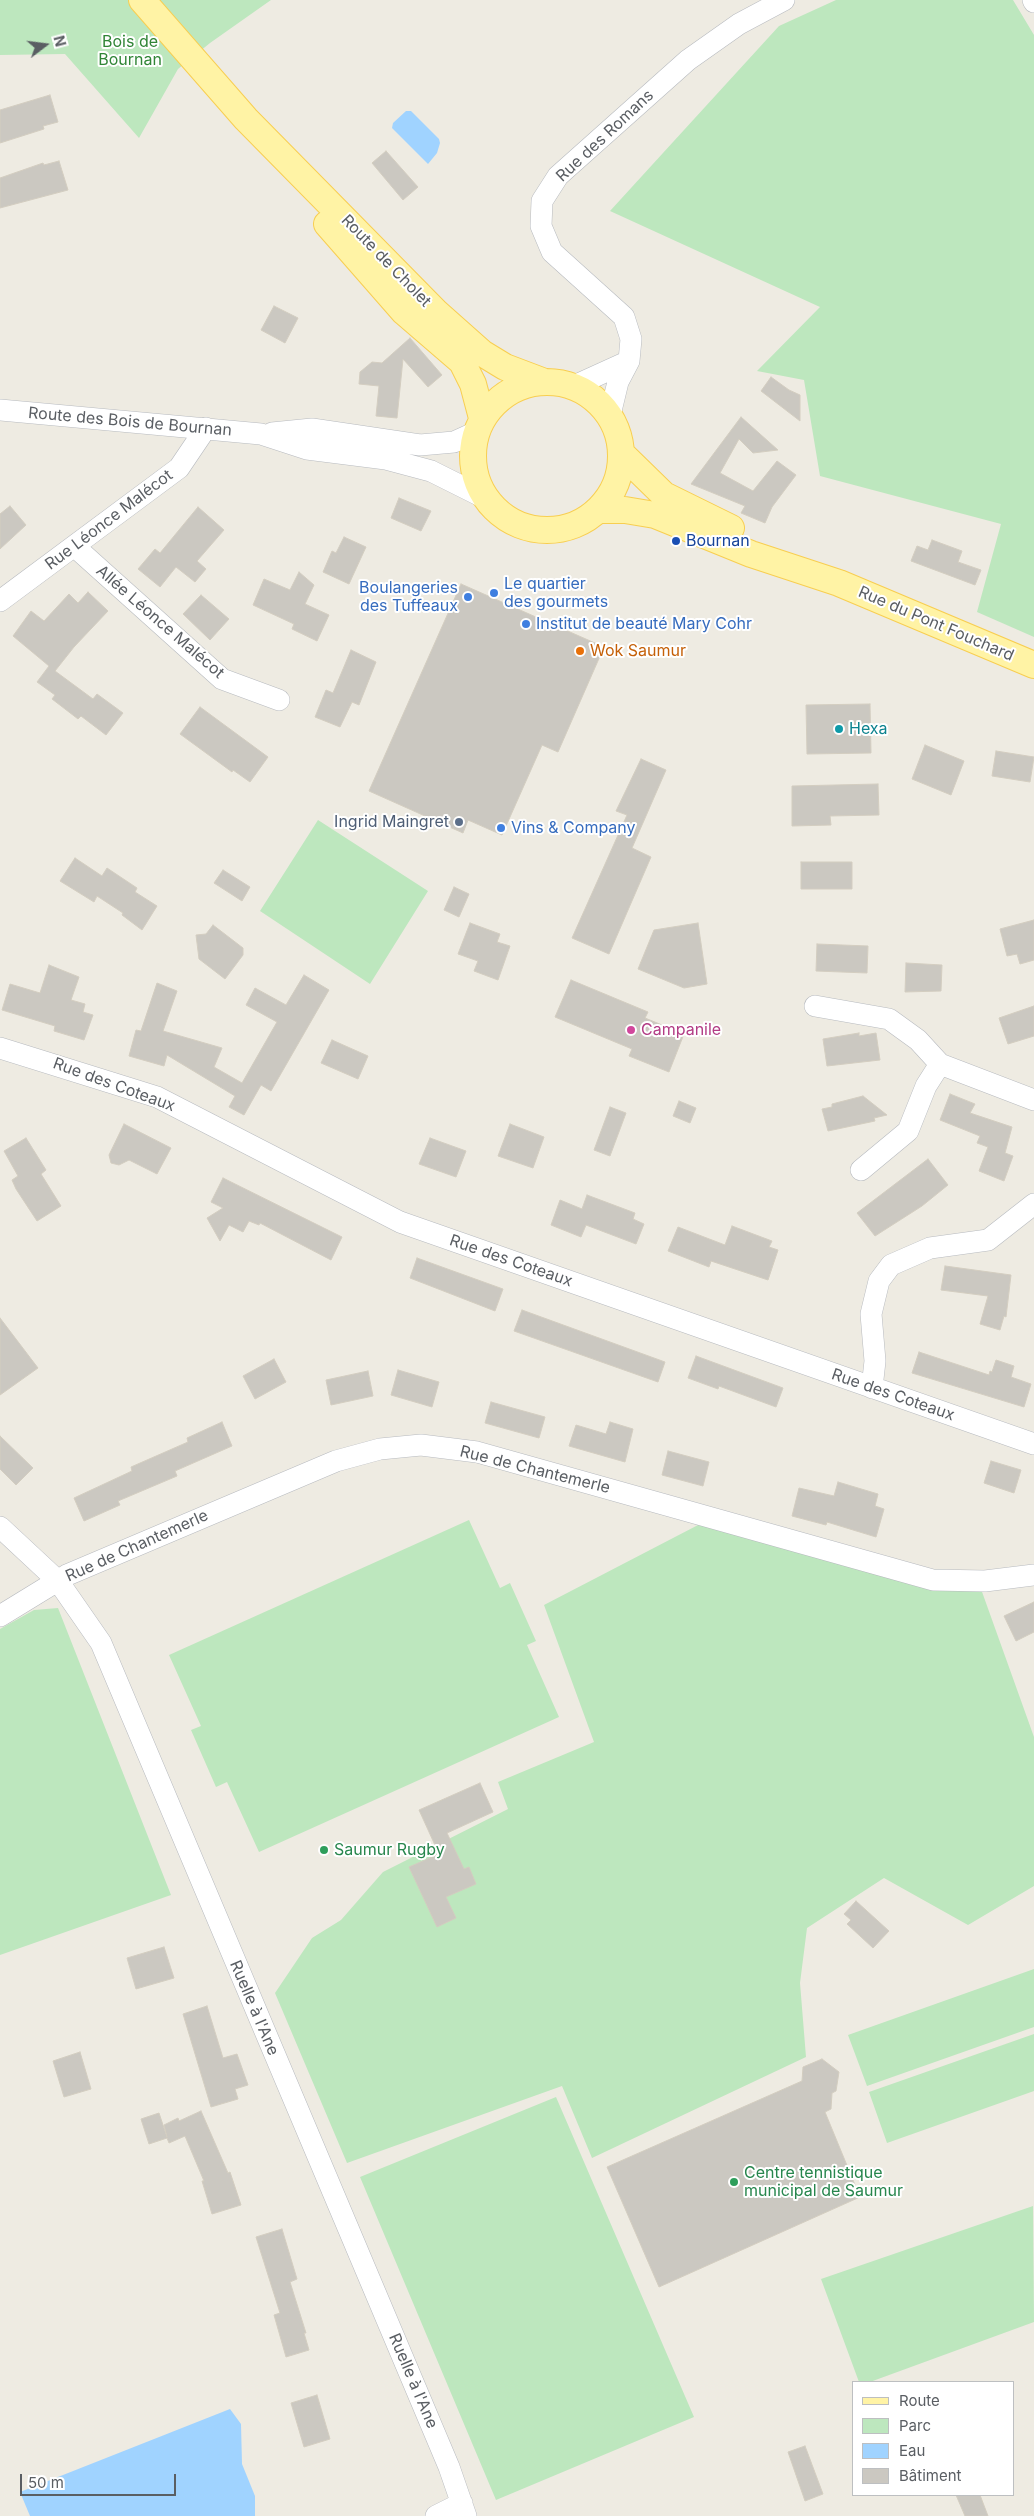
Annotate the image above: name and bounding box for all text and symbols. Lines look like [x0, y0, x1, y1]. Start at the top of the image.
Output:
north arrow [20, 20, 70, 70]
park label: Bois de Bournan [98, 32, 162, 70]
text: N [50, 34, 70, 48]
street label: Rue des Romans [552, 86, 658, 186]
street label: Route de Cholet [337, 211, 435, 311]
street label: Route des Bois de Bournan [27, 404, 233, 440]
street label: Rue Léonce Malécot [41, 466, 177, 574]
place label: Bournan [686, 531, 750, 551]
marker: Bournan [670, 535, 682, 547]
street label: Allée Léonce Malécot [92, 561, 228, 683]
place label: Le quartier des gourmets [504, 574, 608, 612]
place label: Boulangeries des Tuffeaux [359, 578, 458, 616]
street label: Rue du Pont Fouchard [855, 582, 1017, 666]
marker: Le quartier des gourmets [488, 587, 500, 599]
marker: Boulangeries des Tuffeaux [462, 591, 474, 603]
place label: Institut de beauté Mary Cohr [536, 614, 752, 634]
marker: Institut de beauté Mary Cohr [520, 618, 532, 630]
place label: Wok Saumur [590, 641, 686, 661]
marker: Wok Saumur [574, 645, 586, 657]
place label: Hexa [849, 719, 888, 739]
marker: Hexa [833, 723, 845, 735]
place label: Ingrid Maingret [334, 812, 449, 832]
marker: Ingrid Maingret [453, 816, 465, 828]
place label: Vins & Company [511, 818, 636, 838]
marker: Vins & Company [495, 822, 507, 834]
place label: Campanile [641, 1020, 721, 1040]
marker: Campanile [625, 1024, 637, 1036]
street label: Rue des Coteaux [50, 1054, 178, 1116]
street label: Rue des Coteaux [447, 1231, 575, 1291]
street label: Rue des Coteaux [829, 1365, 957, 1425]
street label: Rue de Chantemerle [458, 1442, 612, 1498]
street label: Rue de Chantemerle [63, 1506, 211, 1586]
place label: Saumur Rugby [334, 1840, 445, 1860]
marker: Saumur Rugby [318, 1844, 330, 1856]
street label: Ruelle à l'Ane [225, 1958, 283, 2058]
place label: Centre tennistique municipal de Saumur [744, 2163, 903, 2201]
marker: Centre tennistique municipal de Saumur [728, 2176, 740, 2188]
street label: Ruelle à l'Ane [384, 2331, 442, 2431]
legend [852, 2381, 1014, 2496]
text: Route [899, 2391, 940, 2410]
text: Parc [899, 2416, 931, 2435]
text: Eau [899, 2441, 925, 2460]
scale bar [22, 2464, 179, 2496]
text: Bâtiment [899, 2466, 961, 2485]
text: 50 m [28, 2473, 64, 2492]

